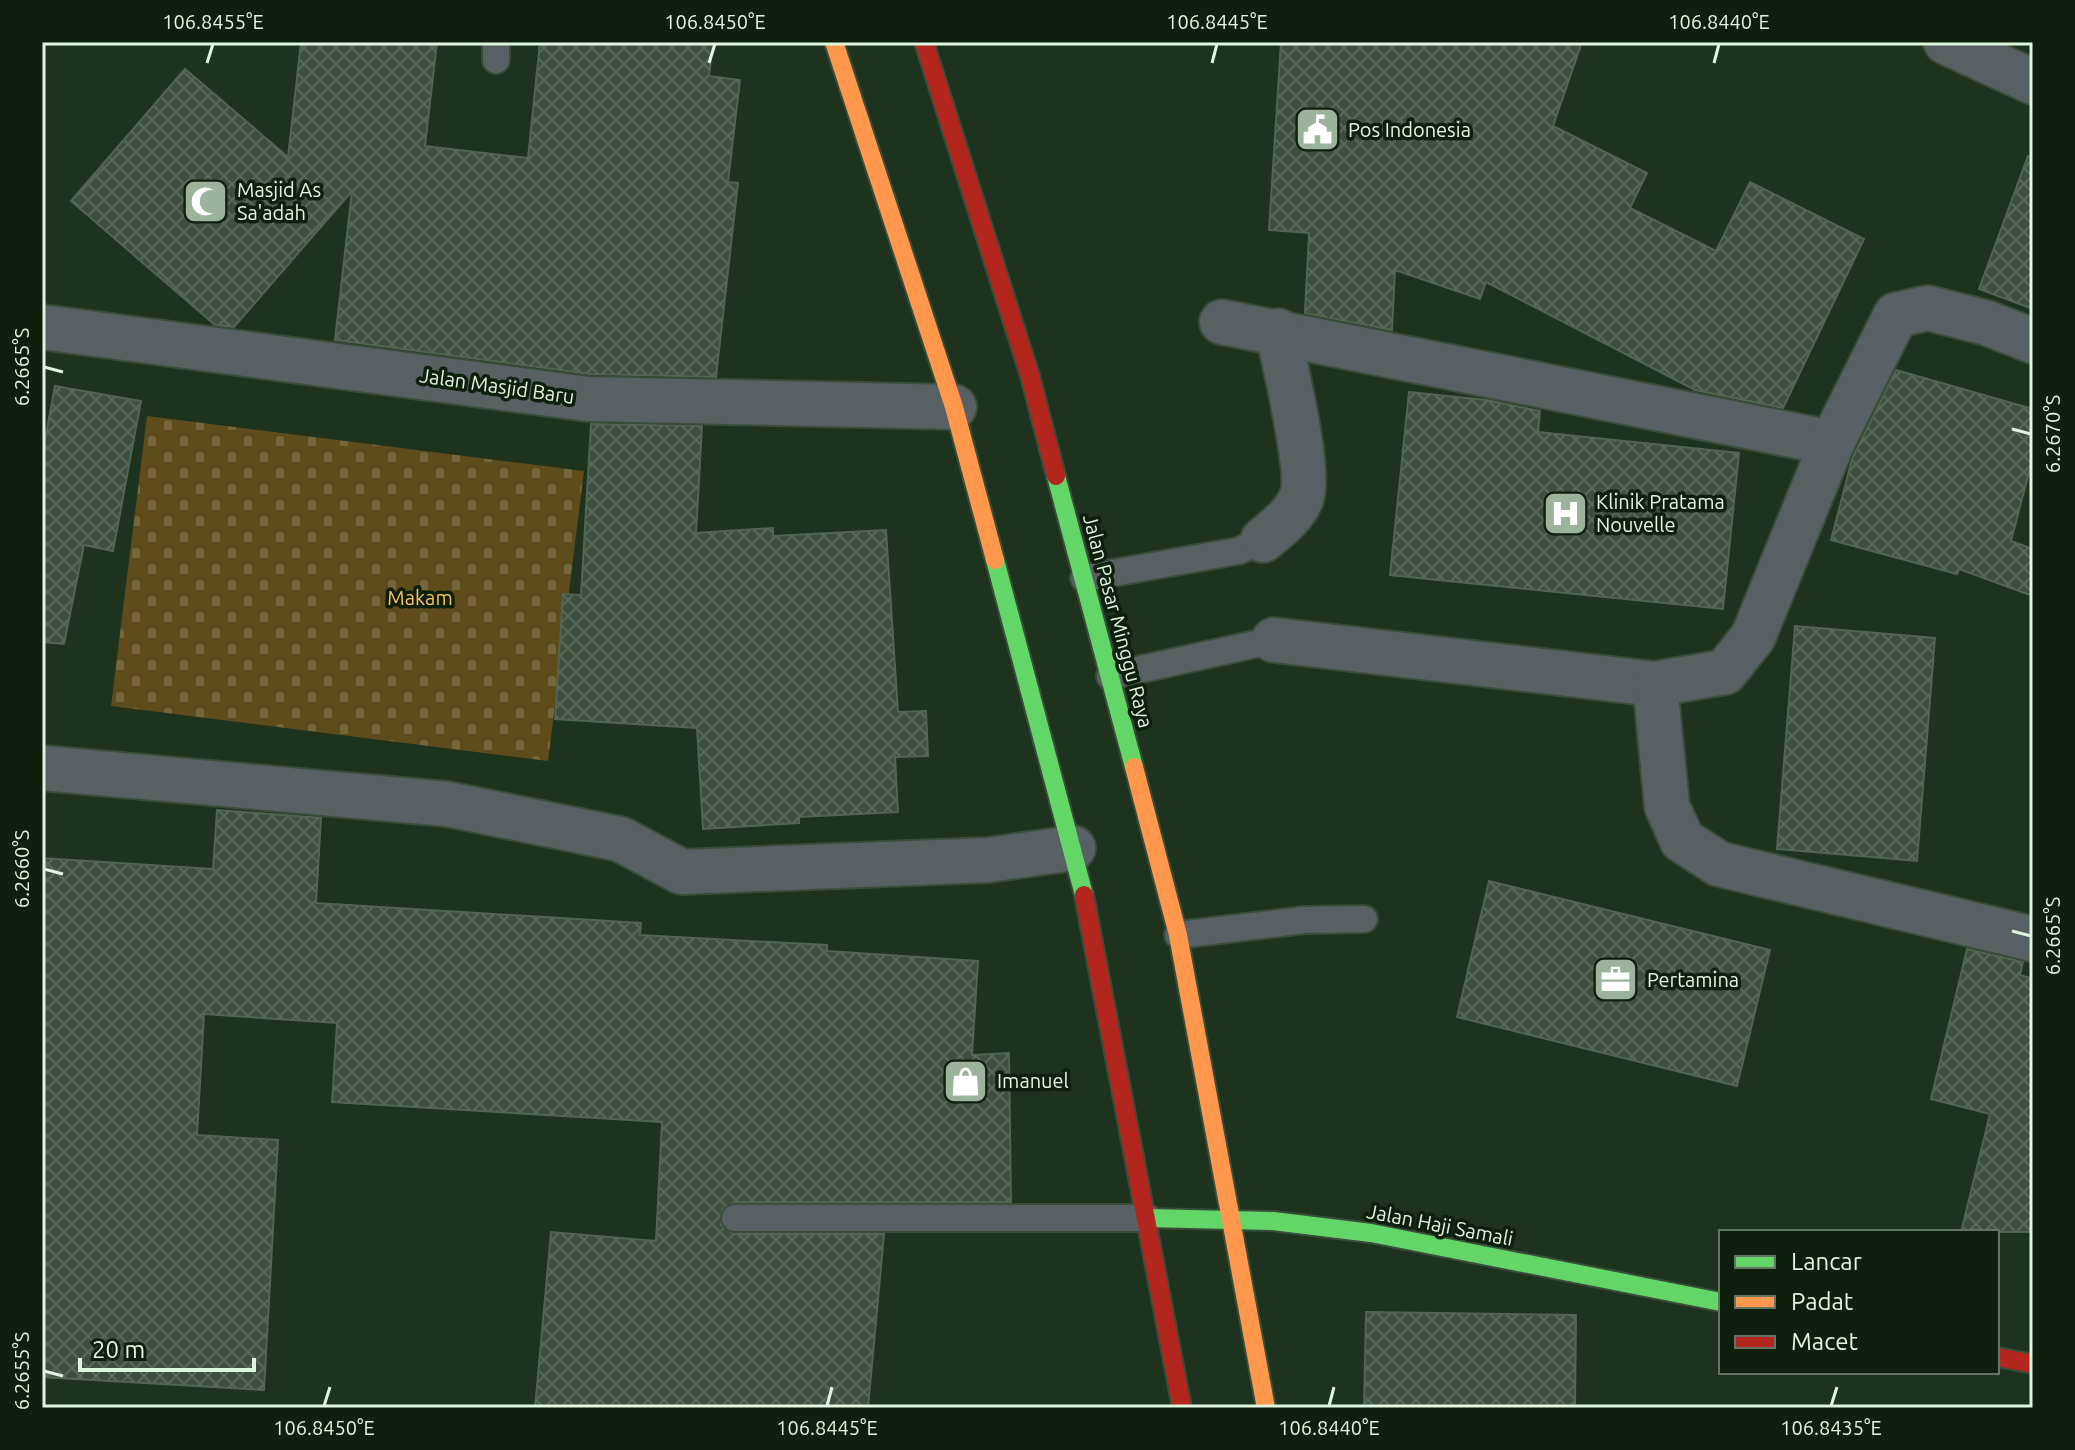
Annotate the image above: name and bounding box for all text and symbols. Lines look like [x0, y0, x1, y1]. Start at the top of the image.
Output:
text: 106.8455°E [162, 10, 264, 33]
text: 106.8450°E [664, 10, 766, 33]
text: 106.8445°E [1166, 10, 1268, 33]
text: 106.8440°E [1668, 10, 1770, 33]
public building icon: Pos Indonesia [1293, 106, 1341, 154]
place label: Pos Indonesia [1348, 118, 1471, 141]
mosque icon: Masjid As Sa'adah [182, 178, 230, 226]
place label: Masjid As Sa'adah [237, 178, 321, 224]
text: 6.2665°S [10, 328, 33, 406]
street label: Jalan Masjid Baru [418, 363, 576, 408]
text: 6.2670°S [2041, 395, 2064, 473]
hospital icon: Klinik Pratama Nouvelle [1541, 490, 1589, 538]
place label: Klinik Pratama Nouvelle [1596, 490, 1725, 536]
street label: Jalan Pasar Minggu Raya [1079, 512, 1158, 730]
park label: Makam [387, 586, 453, 609]
text: 6.2660°S [10, 830, 33, 908]
text: 6.2665°S [2041, 897, 2064, 975]
office icon: Pertamina [1592, 956, 1640, 1004]
place label: Pertamina [1647, 968, 1739, 991]
shop icon: Imanuel [942, 1057, 990, 1105]
place label: Imanuel [997, 1069, 1069, 1092]
street label: Jalan Haji Samali [1365, 1199, 1515, 1250]
legend [1719, 1230, 1999, 1374]
text: Lancar [1791, 1248, 1862, 1275]
text: Padat [1791, 1288, 1854, 1315]
scale bar [80, 1322, 254, 1372]
text: Macet [1791, 1328, 1859, 1355]
text: 6.2655°S [10, 1332, 33, 1410]
text: 20 m [92, 1336, 145, 1363]
text: 106.8450°E [273, 1416, 375, 1439]
text: 106.8445°E [776, 1416, 878, 1439]
text: 106.8440°E [1278, 1416, 1380, 1439]
text: 106.8435°E [1780, 1416, 1882, 1439]

